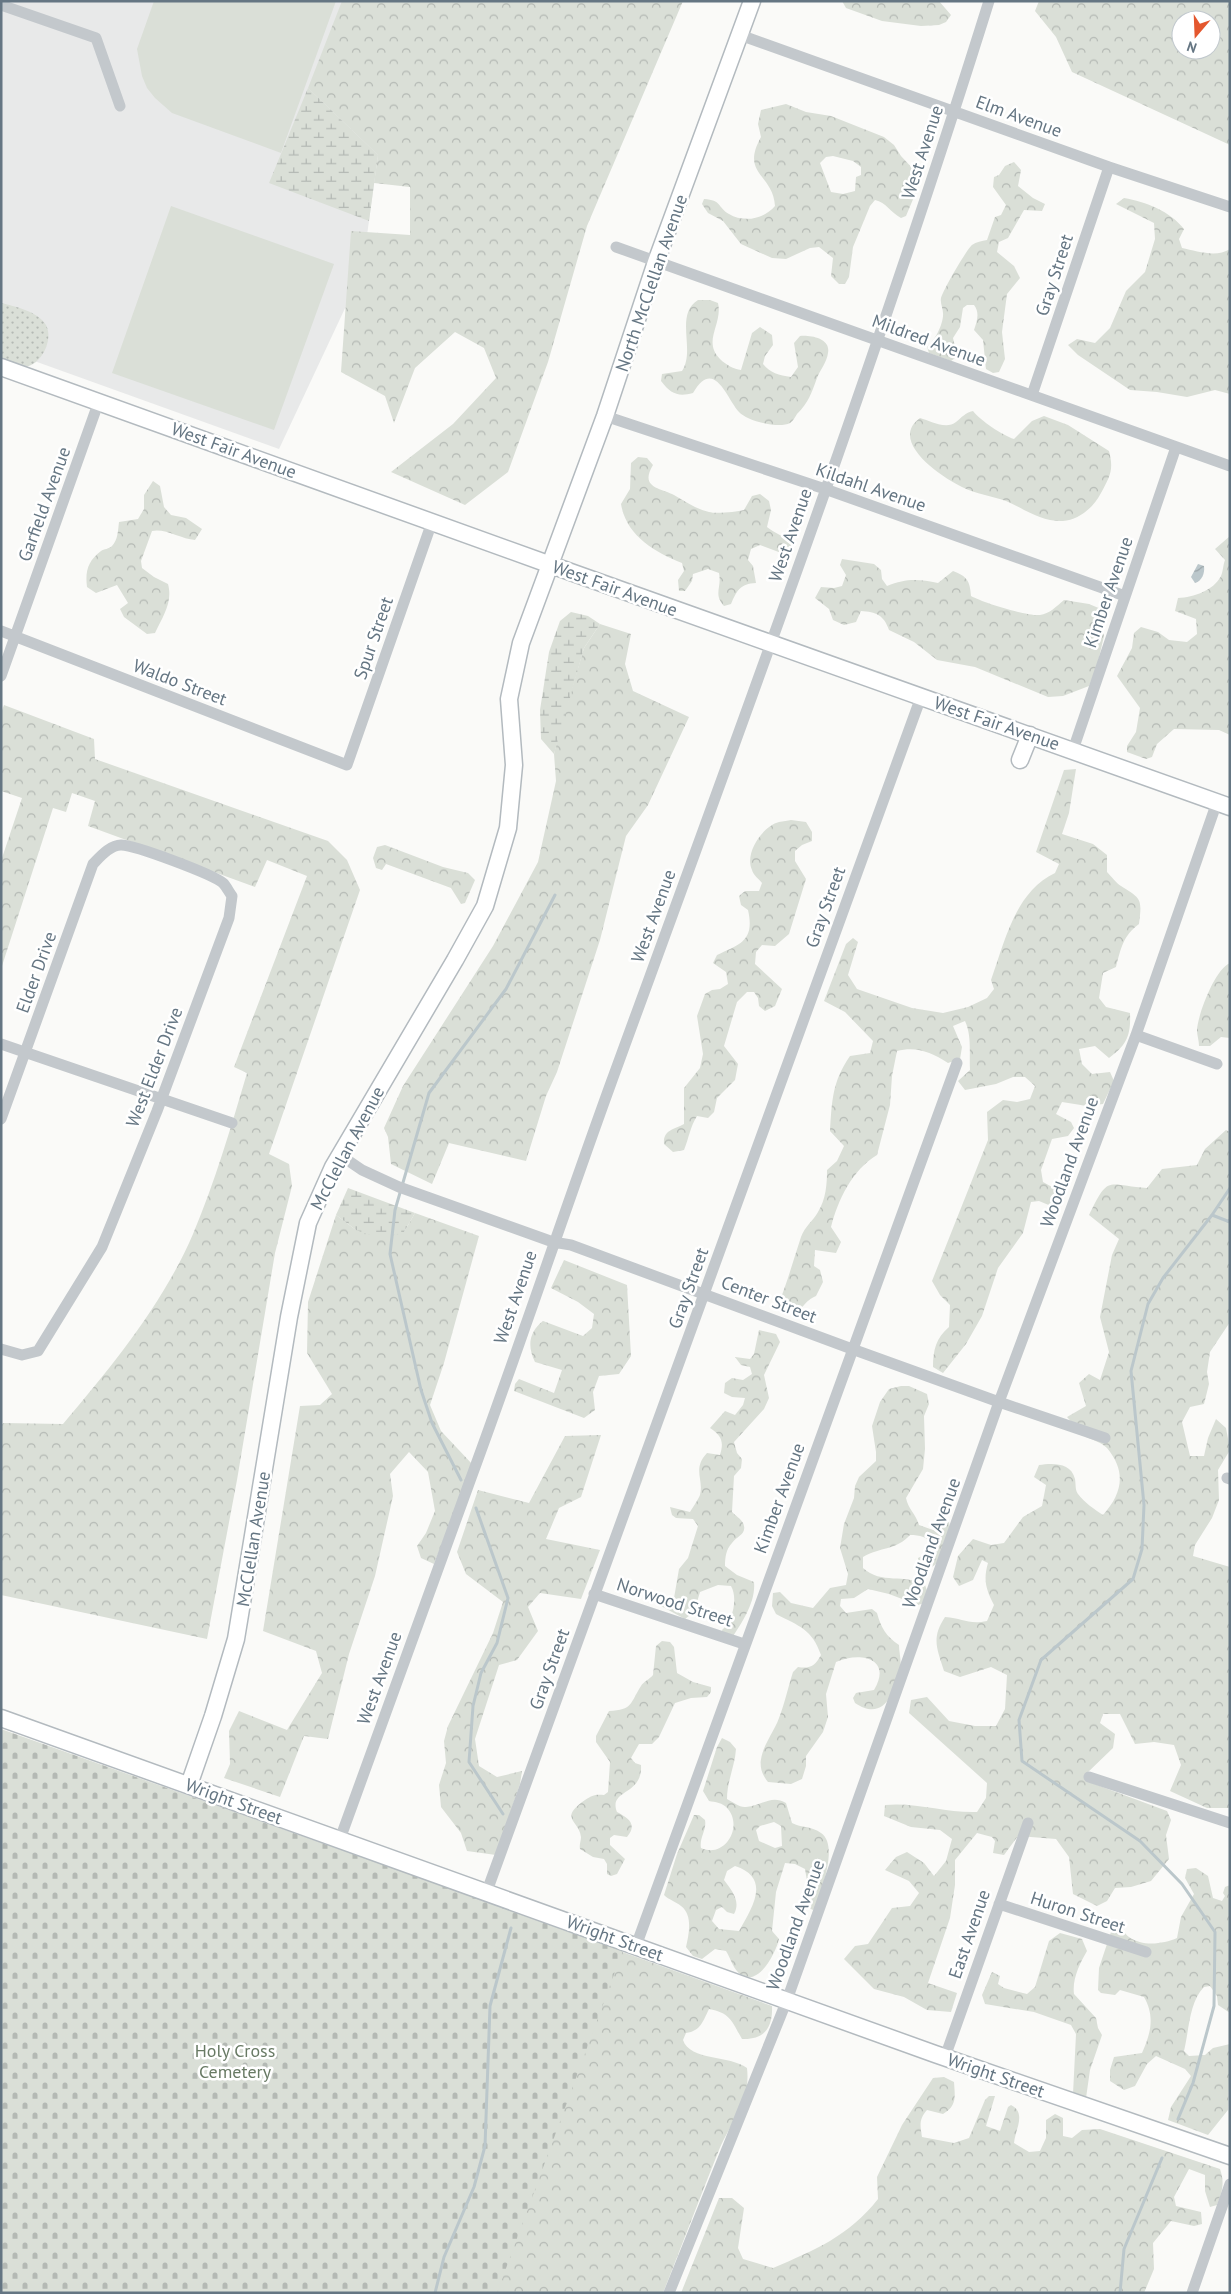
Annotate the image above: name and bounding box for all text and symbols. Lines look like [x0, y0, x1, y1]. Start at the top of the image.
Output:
north arrow [1171, 10, 1221, 60]
text: N [1184, 37, 1199, 57]
street label: Elm Avenue [973, 90, 1065, 142]
street label: West Avenue [896, 102, 948, 202]
street label: North McClellan Avenue [610, 191, 692, 375]
street label: Gray Street [1030, 231, 1078, 319]
street label: Mildred Avenue [869, 309, 989, 371]
street label: West Fair Avenue [168, 417, 300, 483]
street label: Garfield Avenue [13, 444, 75, 564]
street label: Kildahl Avenue [813, 457, 929, 517]
street label: West Avenue [763, 485, 817, 585]
street label: Kimber Avenue [1078, 533, 1138, 651]
street label: West Fair Avenue [549, 555, 681, 621]
street label: Spur Street [348, 594, 398, 682]
street label: Waldo Street [130, 654, 230, 710]
street label: West Fair Avenue [931, 691, 1063, 755]
street label: Gray Street [800, 863, 850, 951]
street label: West Avenue [626, 866, 680, 966]
street label: Elder Drive [11, 928, 61, 1016]
street label: West Elder Drive [121, 1004, 187, 1130]
street label: McClellan Avenue [305, 1082, 389, 1214]
street label: Woodland Avenue [1035, 1094, 1103, 1230]
street label: Gray Street [663, 1244, 713, 1332]
street label: West Avenue [488, 1247, 542, 1347]
street label: Center Street [718, 1270, 820, 1328]
street label: Kimber Avenue [748, 1440, 810, 1556]
street label: McClellan Avenue [231, 1470, 275, 1608]
street label: Woodland Avenue [897, 1475, 965, 1611]
street label: Norwood Street [614, 1572, 736, 1632]
street label: Gray Street [524, 1625, 574, 1713]
street label: West Avenue [352, 1628, 406, 1728]
street label: Wright Street [182, 1773, 286, 1829]
street label: Woodland Avenue [761, 1857, 829, 1993]
street label: East Avenue [943, 1886, 995, 1982]
street label: Huron Street [1028, 1886, 1128, 1938]
street label: Wright Street [563, 1910, 667, 1966]
park label: Holy Cross Cemetery [195, 2039, 275, 2083]
street label: Wright Street [944, 2048, 1048, 2102]

